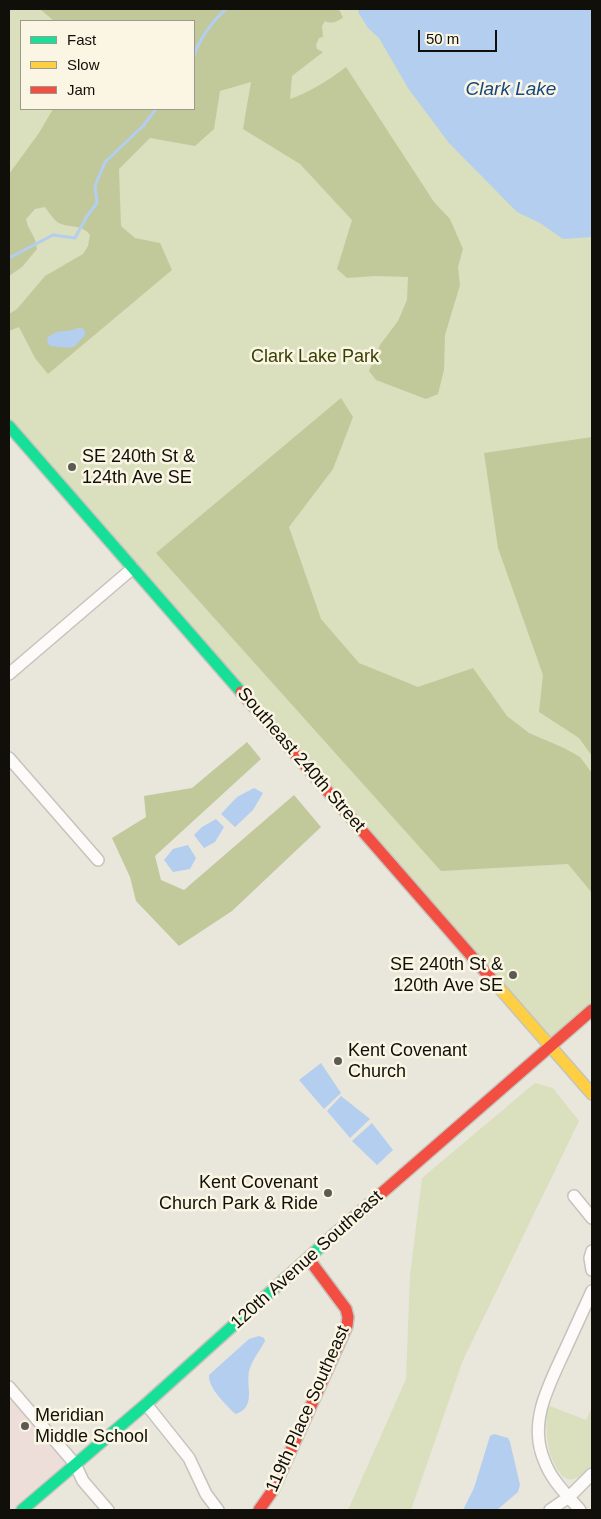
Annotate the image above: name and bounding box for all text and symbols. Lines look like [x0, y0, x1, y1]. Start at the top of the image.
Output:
legend [20, 20, 195, 110]
scale bar [421, 20, 500, 52]
text: 50 m [426, 30, 459, 47]
text: Fast [67, 31, 96, 48]
text: Slow [67, 56, 100, 73]
water label: Clark Lake [466, 79, 556, 101]
text: Jam [67, 81, 95, 98]
park label: Clark Lake Park [251, 346, 379, 368]
place label: SE 240th St & 124th Ave SE [82, 446, 195, 488]
marker: SE 240th St & 124th Ave SE [66, 461, 78, 473]
street label: Southeast 240th Street [232, 683, 370, 837]
place label: SE 240th St & 120th Ave SE [390, 954, 503, 996]
marker: SE 240th St & 120th Ave SE [507, 969, 519, 981]
place label: Kent Covenant Church [348, 1040, 467, 1082]
marker: Kent Covenant Church [332, 1055, 344, 1067]
place label: Kent Covenant Church Park & Ride [159, 1172, 318, 1214]
street label: 120th Avenue Southeast [227, 1186, 387, 1334]
marker: Kent Covenant Church Park & Ride [322, 1187, 334, 1199]
street label: 119th Place Southeast [262, 1322, 354, 1496]
place label: Meridian Middle School [35, 1405, 148, 1448]
marker: Meridian Middle School [19, 1420, 31, 1432]

